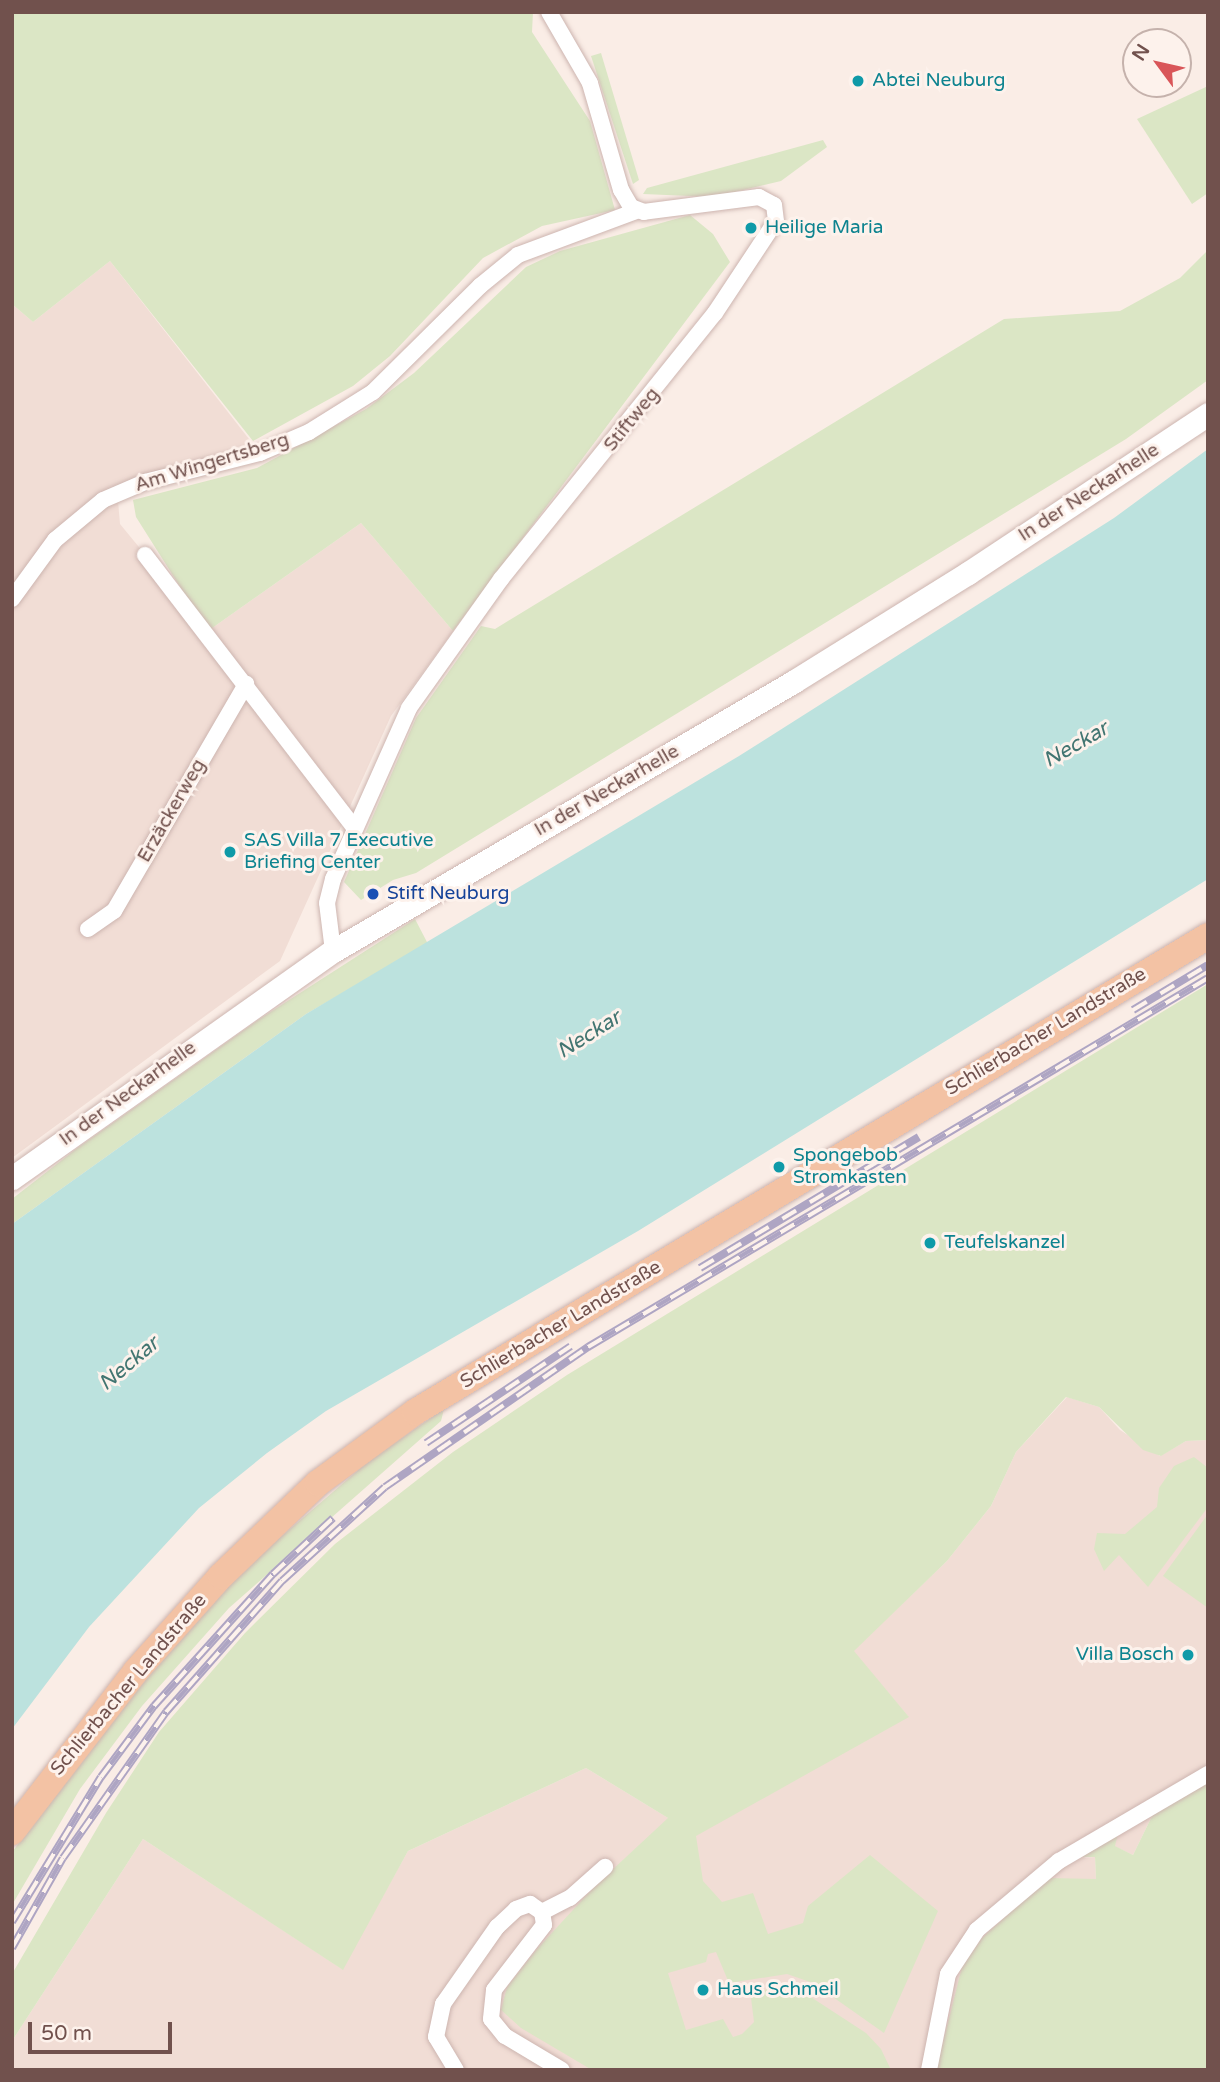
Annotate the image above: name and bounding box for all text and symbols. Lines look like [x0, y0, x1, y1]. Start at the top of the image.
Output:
north arrow [1122, 28, 1192, 98]
text: N [1128, 40, 1154, 65]
place label: Abtei Neuburg [872, 70, 1005, 92]
marker: Abtei Neuburg [850, 73, 866, 89]
place label: Heilige Maria [765, 217, 883, 239]
marker: Heilige Maria [743, 220, 759, 236]
street label: Stiftweg [599, 384, 665, 456]
street label: Am Wingertsberg [132, 429, 292, 497]
street label: In der Neckarhelle [1014, 439, 1164, 547]
water label: Neckar [1039, 716, 1113, 774]
street label: In der Neckarhelle [531, 740, 683, 842]
street label: Erzäckerweg [133, 755, 211, 867]
place label: SAS Villa 7 Executive Briefing Center [244, 830, 433, 874]
marker: SAS Villa 7 Executive Briefing Center [222, 844, 238, 860]
place label: Stift Neuburg [387, 883, 509, 905]
marker: Stift Neuburg [365, 886, 381, 902]
street label: Schlierbacher Landstraße [942, 963, 1150, 1101]
water label: Neckar [552, 1006, 626, 1064]
street label: In der Neckarhelle [55, 1037, 201, 1151]
place label: Spongebob Stromkasten [793, 1145, 907, 1189]
marker: Spongebob Stromkasten [771, 1159, 787, 1175]
place label: Teufelskanzel [944, 1232, 1065, 1254]
marker: Teufelskanzel [922, 1235, 938, 1251]
street label: Schlierbacher Landstraße [457, 1256, 665, 1394]
water label: Neckar [94, 1332, 164, 1396]
street label: Schlierbacher Landstraße [46, 1590, 212, 1780]
place label: Villa Bosch [1076, 1644, 1174, 1666]
marker: Villa Bosch [1180, 1647, 1196, 1663]
place label: Haus Schmeil [717, 1979, 839, 2001]
marker: Haus Schmeil [695, 1982, 711, 1998]
scale bar [32, 2008, 175, 2052]
text: 50 m [41, 2021, 92, 2046]

